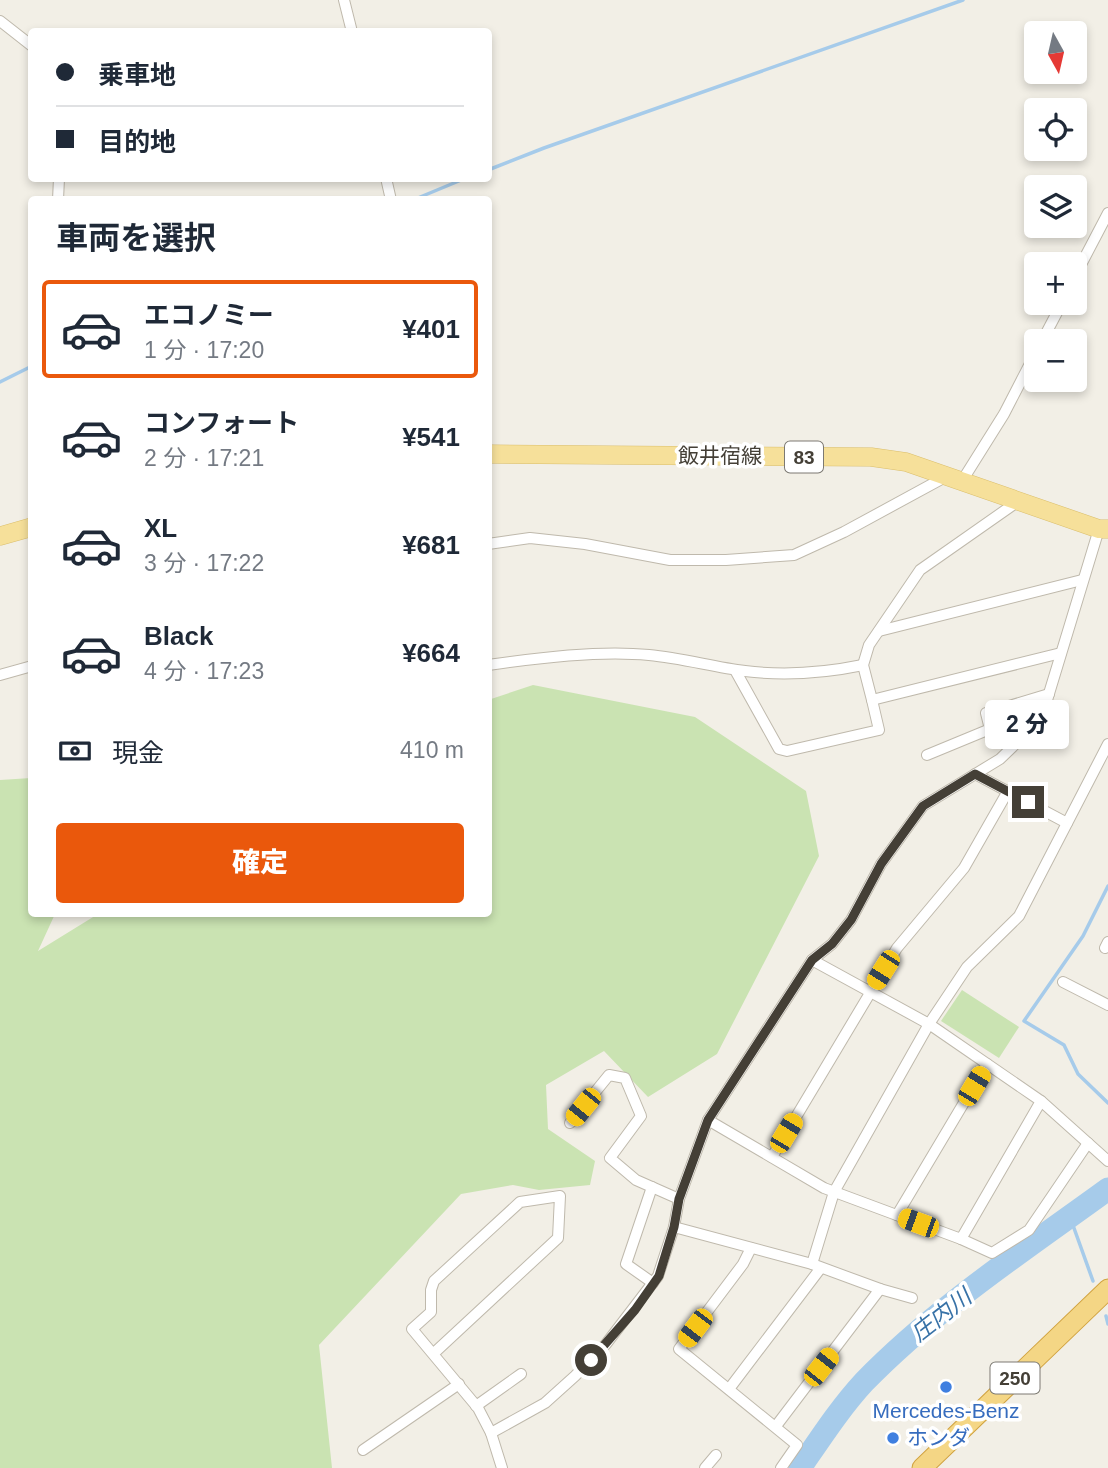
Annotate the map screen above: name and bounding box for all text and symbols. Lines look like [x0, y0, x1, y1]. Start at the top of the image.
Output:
north arrow [1024, 21, 1087, 84]
map controls [1024, 21, 1087, 392]
text: 乗車地 [98, 60, 176, 90]
button: locate [1024, 98, 1087, 161]
text: 目的地 [98, 127, 176, 157]
button: layers [1024, 175, 1087, 238]
text: 車両を選択 [56, 220, 216, 256]
button: + [1024, 252, 1087, 315]
icon: car [60, 298, 123, 361]
text: エコノミー [144, 300, 274, 330]
text: ¥401 [402, 314, 460, 344]
button: − [1024, 329, 1087, 392]
text: 1 分 · 17:20 [144, 337, 264, 363]
icon: car [60, 406, 123, 469]
text: コンフォート [144, 408, 299, 438]
text: ¥541 [402, 422, 460, 452]
road number: 83 [785, 442, 823, 472]
street label: 飯井宿線 [678, 444, 762, 467]
text: 2 分 · 17:21 [144, 445, 264, 471]
text: XL [144, 513, 177, 543]
icon: car [60, 514, 123, 577]
text: ¥681 [402, 530, 460, 560]
text: 3 分 · 17:22 [144, 550, 264, 576]
text: Black [144, 621, 213, 651]
icon: car [60, 622, 123, 685]
text: ¥664 [402, 638, 460, 668]
text: 4 分 · 17:23 [144, 658, 264, 684]
callout: 2 分 [986, 700, 1070, 750]
text: 2 分 [1006, 711, 1048, 737]
icon: cash [56, 732, 94, 770]
text: 410 m [400, 737, 464, 763]
text: 現金 [112, 738, 164, 768]
route end [1012, 786, 1044, 818]
button: 確定 [56, 823, 464, 903]
car [863, 947, 904, 993]
car [955, 1063, 994, 1109]
car [562, 1084, 605, 1130]
car [767, 1110, 806, 1156]
car [895, 1206, 942, 1240]
water label: 庄内川 [906, 1282, 979, 1346]
car [674, 1305, 717, 1351]
route start [575, 1344, 607, 1376]
car [800, 1344, 843, 1390]
road number: 250 [990, 1362, 1040, 1394]
marker: Mercedes-Benz [938, 1379, 954, 1395]
place label: Mercedes-Benz [872, 1399, 1020, 1422]
place label: ホンダ [907, 1426, 970, 1449]
marker: ホンダ [885, 1430, 901, 1446]

